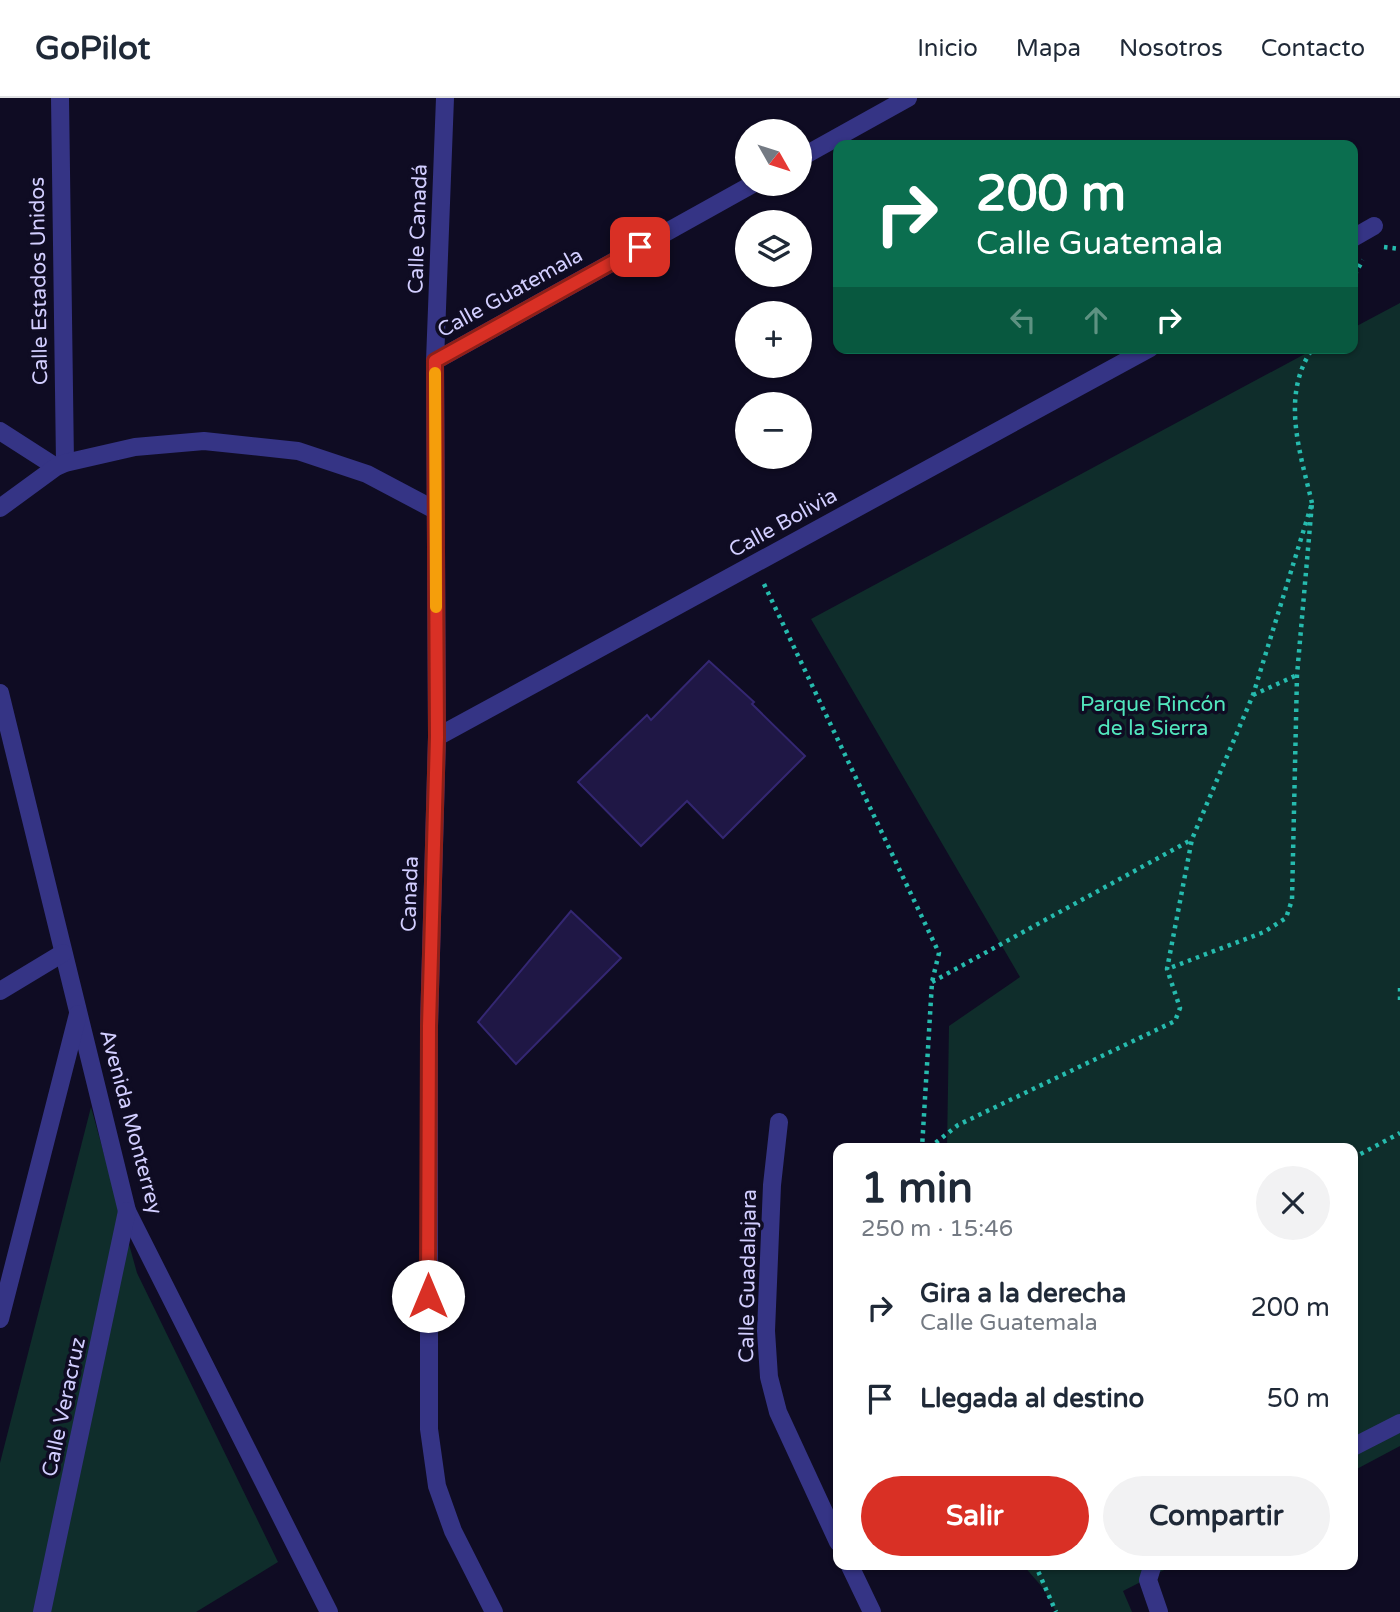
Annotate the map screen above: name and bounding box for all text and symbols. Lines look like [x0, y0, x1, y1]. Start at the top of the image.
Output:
text: GoPilot [35, 29, 150, 68]
text: Inicio [917, 34, 978, 63]
text: Mapa [1016, 34, 1081, 63]
text: Nosotros [1119, 34, 1223, 63]
text: Contacto [1261, 34, 1365, 63]
north arrow [735, 119, 812, 196]
map controls [735, 119, 812, 469]
street label: Calle Canadá [403, 163, 433, 295]
text: 200 m [976, 165, 1126, 224]
icon: right [861, 168, 952, 259]
street label: Calle Estados Unidos [25, 177, 53, 385]
button: layers [735, 210, 812, 287]
pin [610, 217, 670, 277]
text: Calle Guatemala [976, 225, 1223, 263]
icon: arrive [621, 228, 659, 266]
street label: Calle Guatemala [433, 243, 587, 343]
button: + [735, 301, 812, 378]
icon: left [1004, 301, 1042, 339]
icon: ahead [1077, 301, 1115, 339]
icon: right [1150, 301, 1188, 339]
button: − [735, 392, 812, 469]
street label: Calle Bolivia [724, 483, 842, 563]
park label: Parque Rincón de la Sierra [1080, 692, 1226, 741]
street label: Canada [396, 856, 424, 932]
street label: Avenida Monterrey [94, 1027, 168, 1217]
text: 1 min [861, 1163, 973, 1214]
button: close [1256, 1166, 1330, 1240]
street label: Calle Guadalajara [734, 1189, 762, 1363]
text: 250 m · 15:46 [861, 1215, 1013, 1243]
position arrow [391, 1259, 465, 1333]
text: Gira a la derecha [920, 1278, 1126, 1309]
icon: right [861, 1289, 899, 1327]
text: 200 m [1250, 1292, 1330, 1323]
text: Calle Guatemala [920, 1309, 1098, 1337]
street label: Calle Veracruz [37, 1335, 91, 1479]
icon: arrive [861, 1380, 899, 1418]
text: Llegada al destino [920, 1383, 1144, 1414]
text: 50 m [1267, 1383, 1330, 1414]
button: Salir [861, 1476, 1089, 1556]
button: Compartir [1103, 1476, 1330, 1556]

